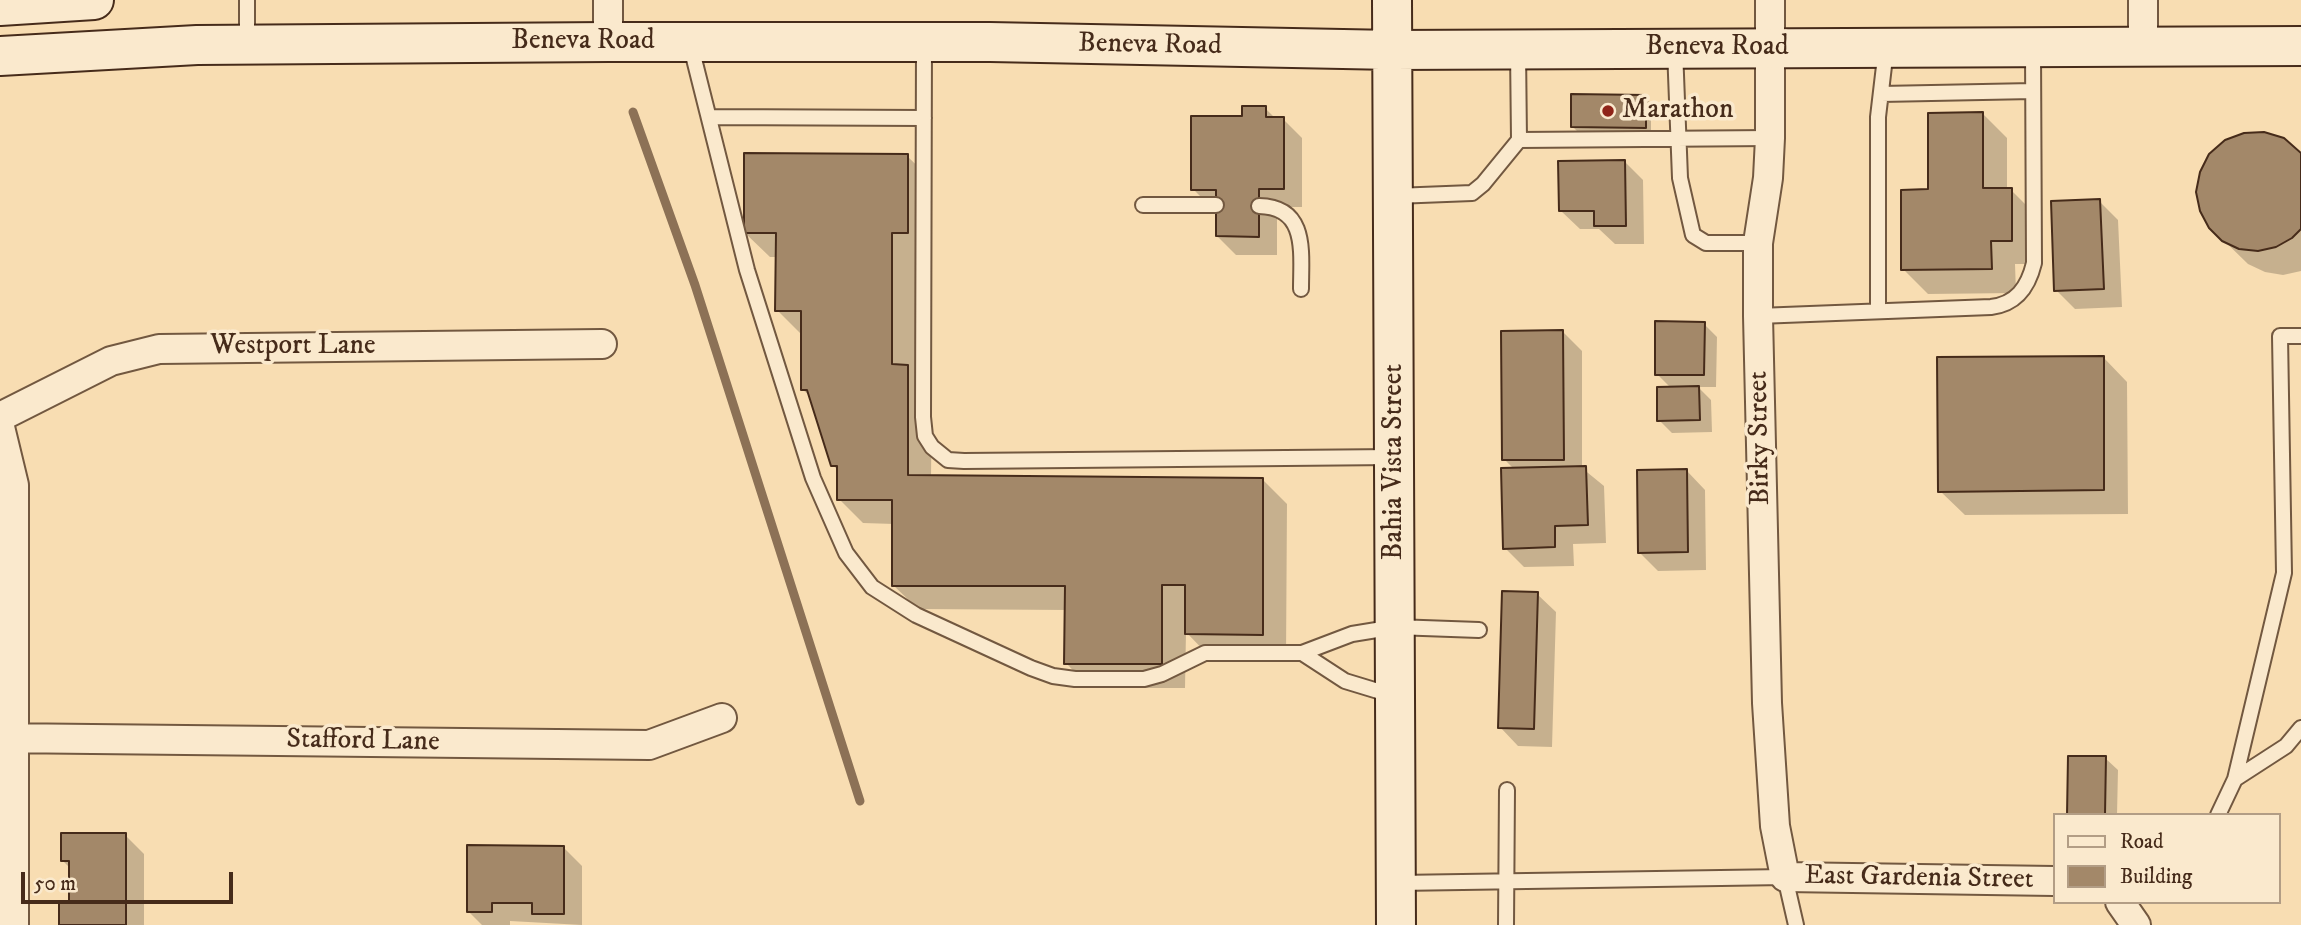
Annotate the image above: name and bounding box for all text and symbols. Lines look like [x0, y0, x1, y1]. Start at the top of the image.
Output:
street label: Beneva Road [511, 25, 655, 59]
street label: Beneva Road [1078, 28, 1222, 64]
street label: Beneva Road [1645, 31, 1789, 65]
place label: Marathon [1622, 94, 1734, 128]
marker: Marathon [1600, 103, 1616, 119]
street label: Westport Lane [210, 330, 376, 364]
street label: Bahia Vista Street [1378, 364, 1412, 560]
street label: Birky Street [1743, 370, 1779, 506]
street label: Stafford Lane [286, 724, 440, 760]
legend [2052, 813, 2280, 904]
text: Road [2120, 829, 2164, 855]
scale bar [24, 858, 236, 902]
street label: East Gardenia Street [1804, 860, 2034, 898]
text: Building [2120, 864, 2192, 890]
text: 50 m [34, 871, 76, 897]

